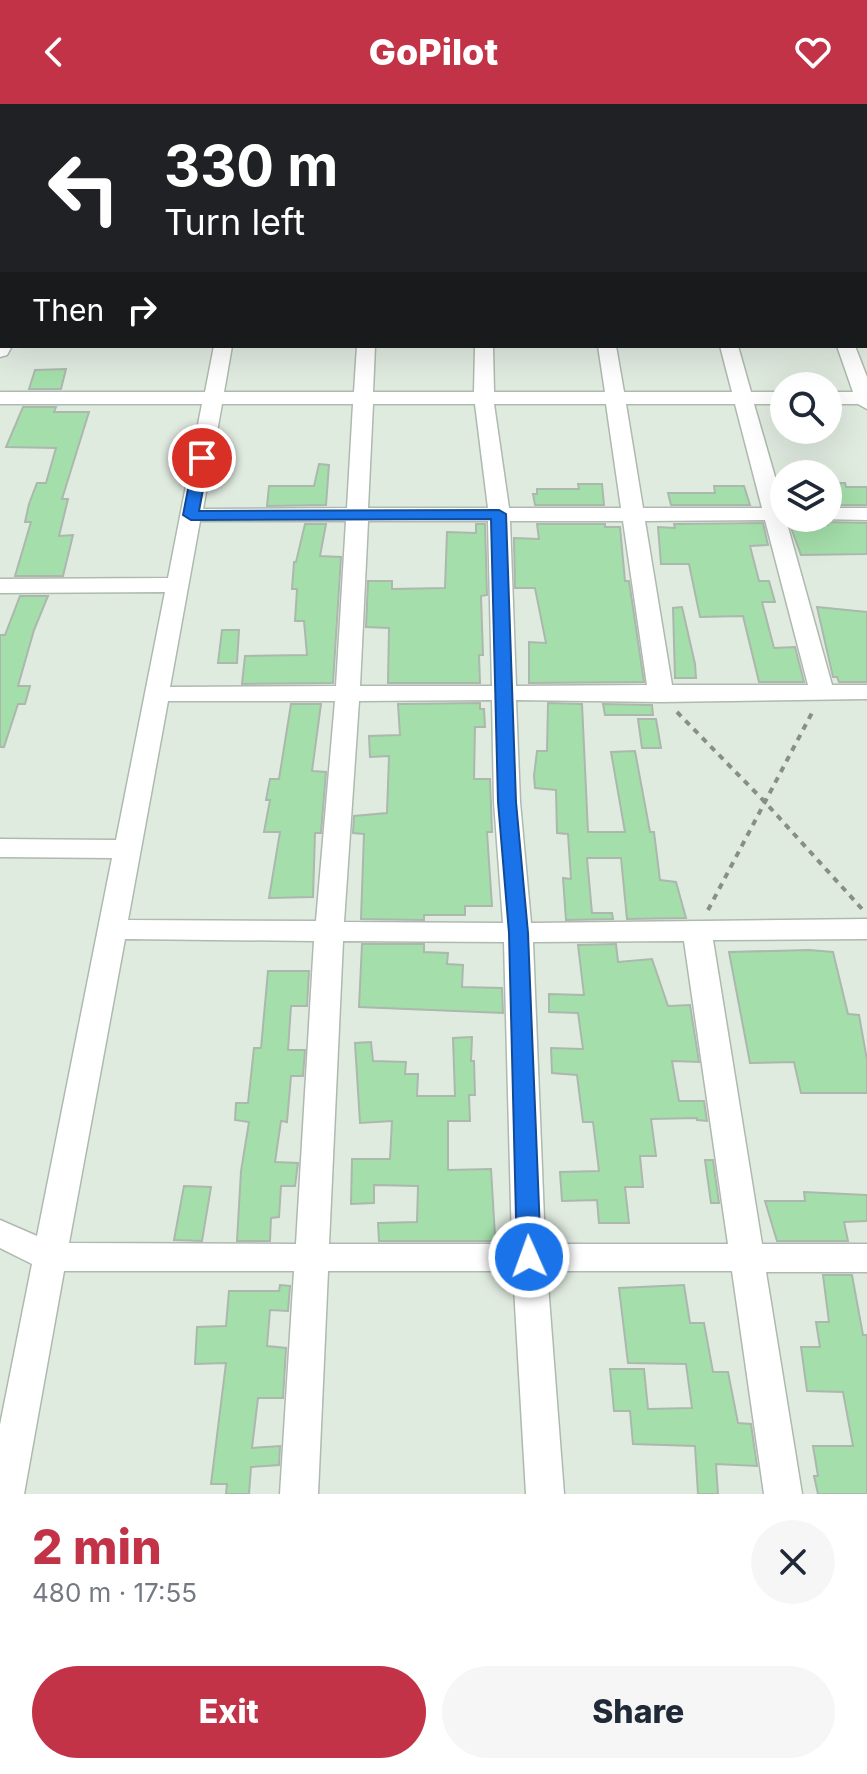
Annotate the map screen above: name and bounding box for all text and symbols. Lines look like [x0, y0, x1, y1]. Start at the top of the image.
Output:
icon: back [32, 30, 76, 74]
text: GoPilot [369, 30, 498, 74]
icon: heart [791, 30, 835, 74]
text: 330 m [164, 132, 338, 200]
icon: left [32, 136, 136, 240]
text: Turn left [164, 200, 305, 244]
icon: right [120, 288, 164, 332]
text: Then [32, 292, 104, 328]
map controls [770, 372, 842, 532]
button: search [770, 372, 842, 444]
pin [168, 424, 236, 492]
icon: arrive [180, 436, 224, 480]
button: layers [770, 460, 842, 532]
position arrow [487, 1215, 571, 1299]
text: 2 min [32, 1517, 162, 1576]
button: close [751, 1520, 835, 1604]
text: 480 m · 17:55 [32, 1577, 197, 1608]
button: Exit [32, 1666, 426, 1758]
button: Share [442, 1666, 835, 1758]

